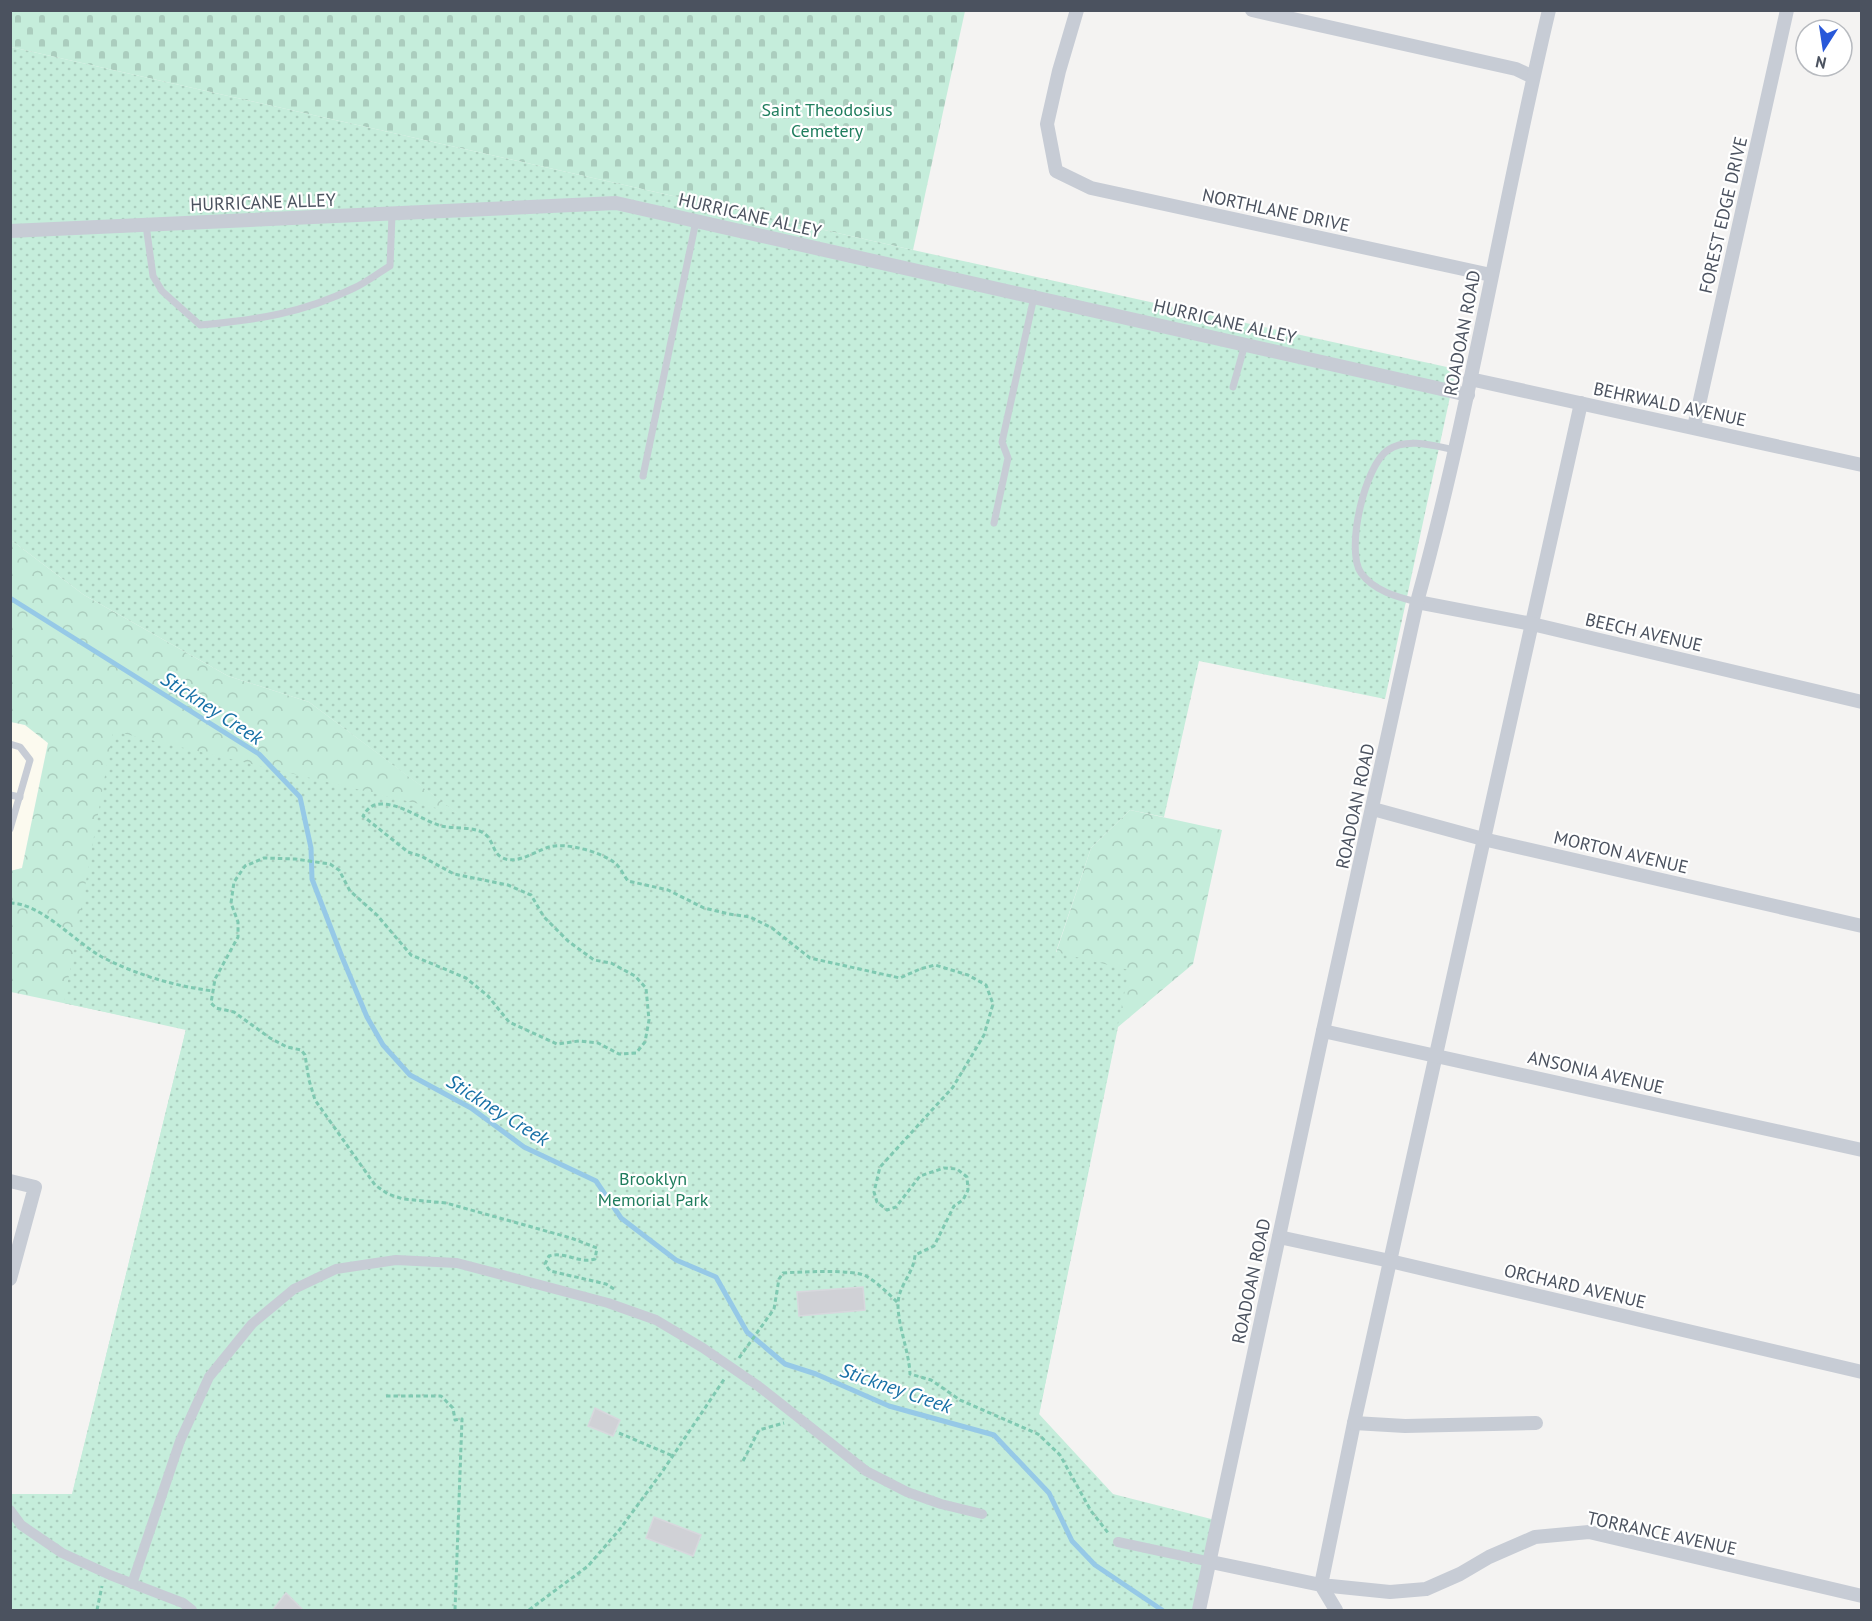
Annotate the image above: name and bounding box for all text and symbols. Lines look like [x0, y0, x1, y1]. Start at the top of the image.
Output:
north arrow [1794, 18, 1854, 78]
text: N [1814, 52, 1828, 74]
park label: Saint Theodosius Cemetery [762, 98, 892, 142]
street label: FOREST EDGE DRIVE [1694, 134, 1752, 296]
street label: NORTHLANE DRIVE [1200, 183, 1352, 237]
street label: HURRICANE ALLEY [676, 187, 824, 243]
street label: HURRICANE ALLEY [190, 188, 336, 216]
street label: ROADOAN ROAD [1439, 268, 1485, 398]
street label: HURRICANE ALLEY [1151, 293, 1299, 349]
street label: BEHRWALD AVENUE [1592, 377, 1748, 431]
street label: BEECH AVENUE [1583, 607, 1705, 657]
water label: Stickney Creek [156, 665, 269, 751]
street label: ROADOAN ROAD [1330, 741, 1380, 871]
street label: MORTON AVENUE [1552, 825, 1690, 879]
street label: ANSONIA AVENUE [1526, 1045, 1666, 1099]
water label: Stickney Creek [442, 1068, 555, 1152]
park label: Brooklyn Memorial Park [598, 1167, 709, 1211]
street label: ROADOAN ROAD [1226, 1216, 1276, 1346]
street label: ORCHARD AVENUE [1502, 1258, 1648, 1314]
water label: Stickney Creek [837, 1357, 956, 1420]
street label: TORRANCE AVENUE [1585, 1506, 1739, 1560]

